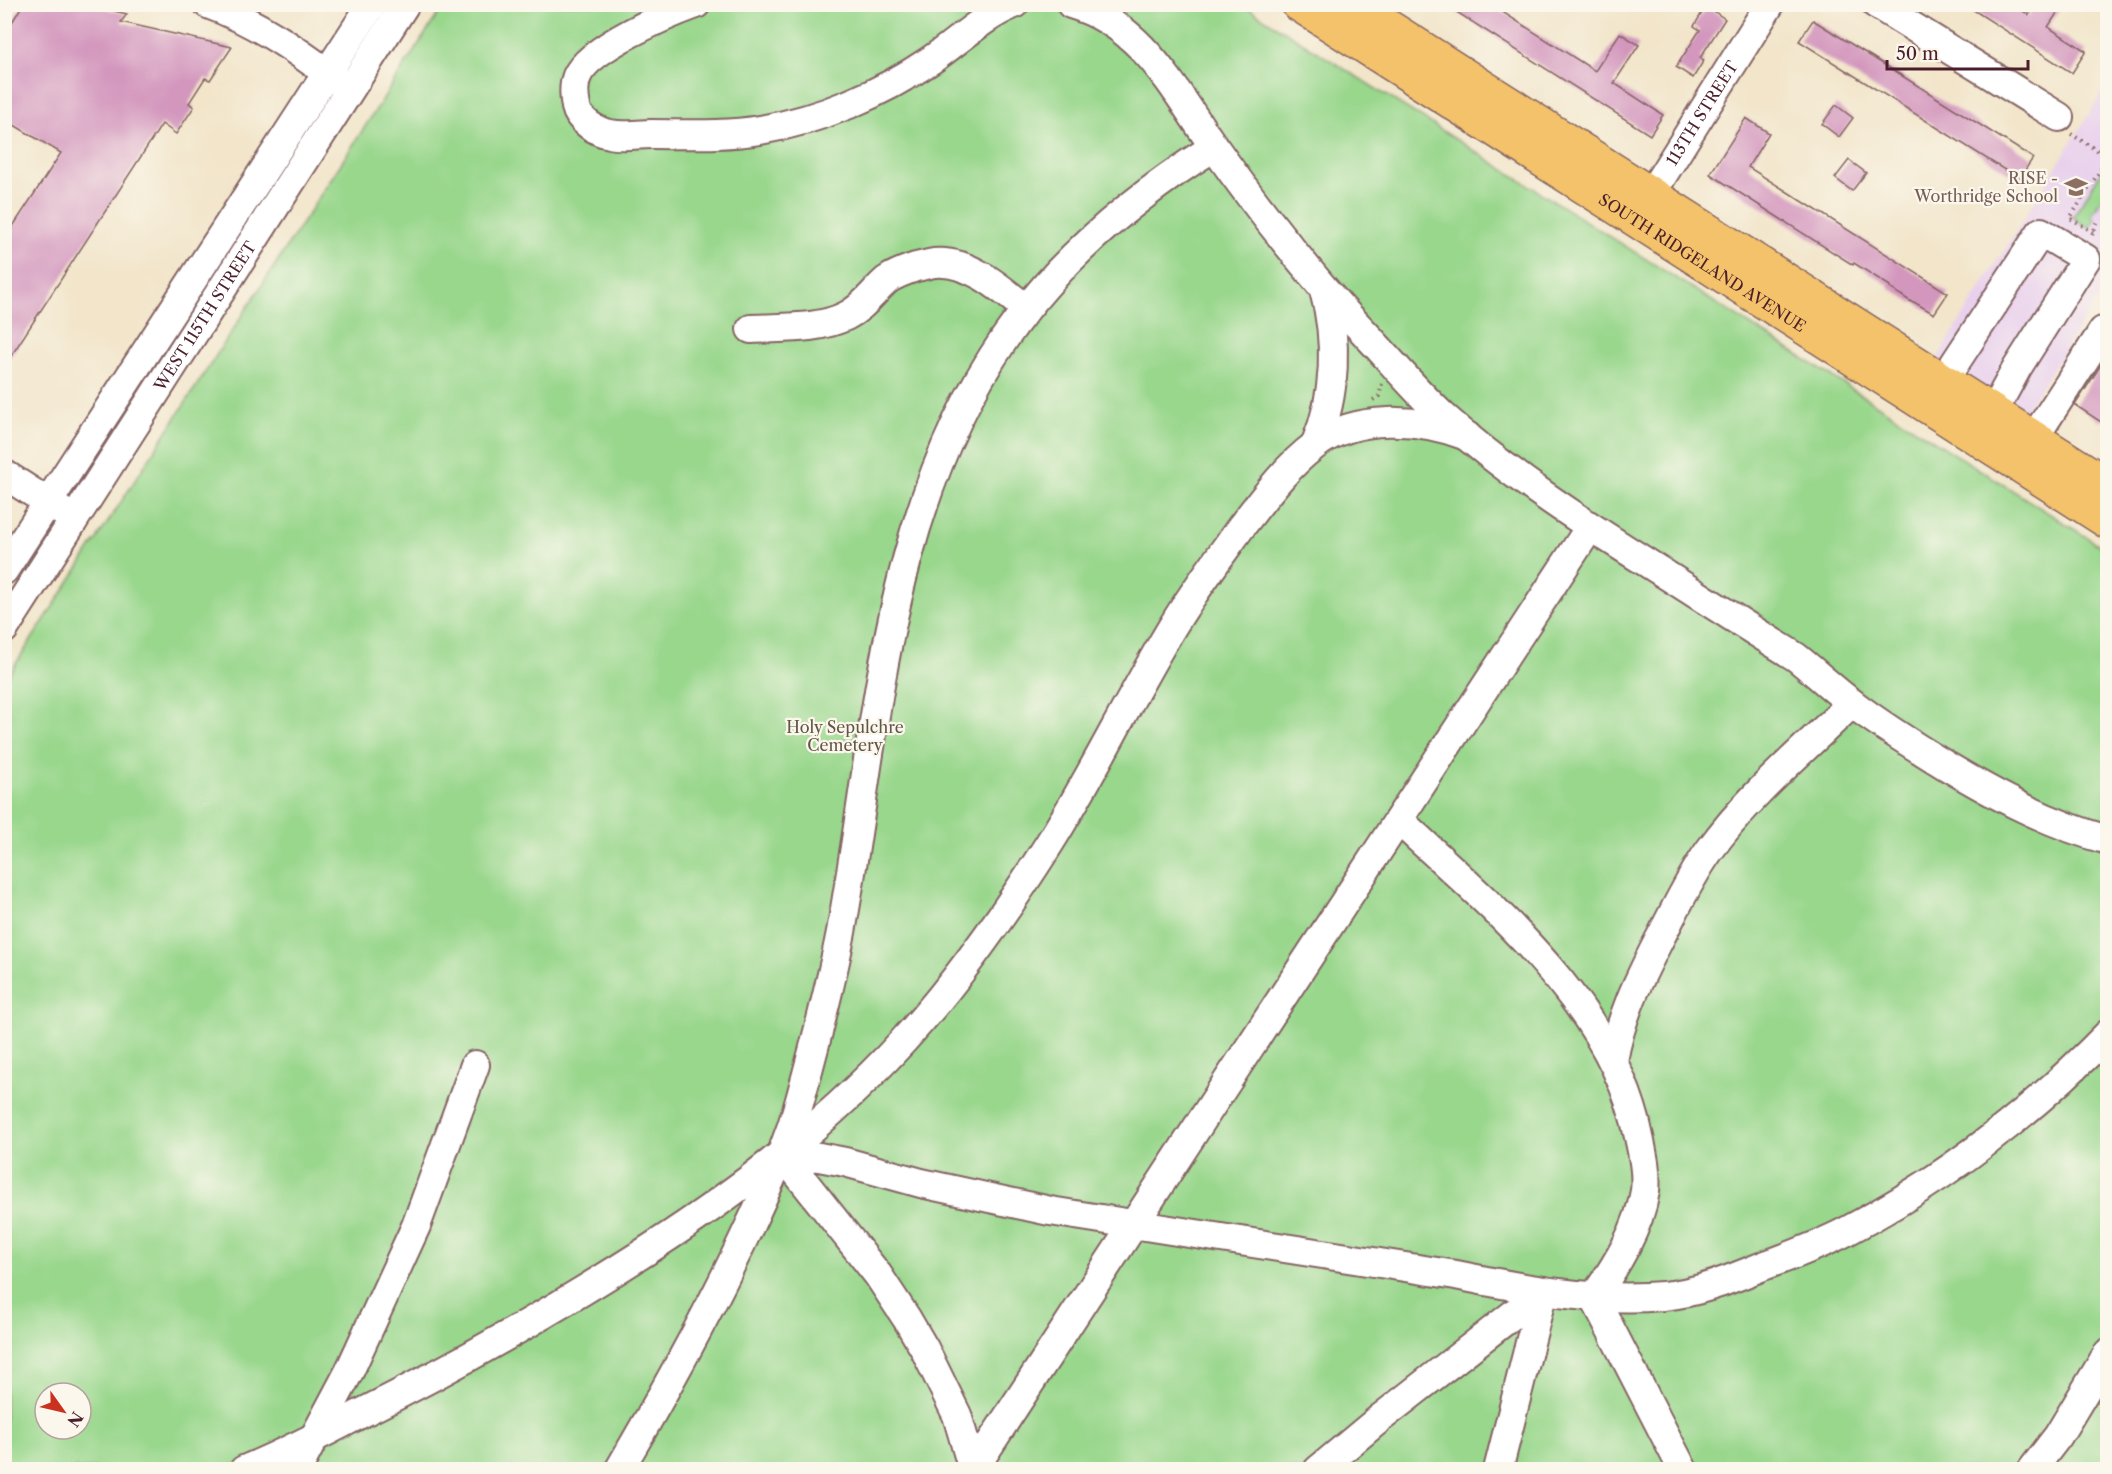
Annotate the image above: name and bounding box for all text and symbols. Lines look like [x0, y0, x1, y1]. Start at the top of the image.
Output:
scale bar [1887, 33, 2028, 71]
text: 50 m [1896, 43, 1939, 65]
street label: 113TH STREET [1661, 57, 1742, 169]
place label: RISE - Worthridge School [1913, 168, 2058, 206]
school or university icon: RISE - Worthridge School [2063, 174, 2089, 200]
street label: SOUTH RIDGELAND AVENUE [1595, 189, 1810, 336]
street label: WEST 115TH STREET [149, 237, 260, 395]
park label: Holy Sepulchre Cemetery [786, 717, 904, 755]
north arrow [33, 1381, 93, 1441]
text: N [63, 1408, 88, 1431]

